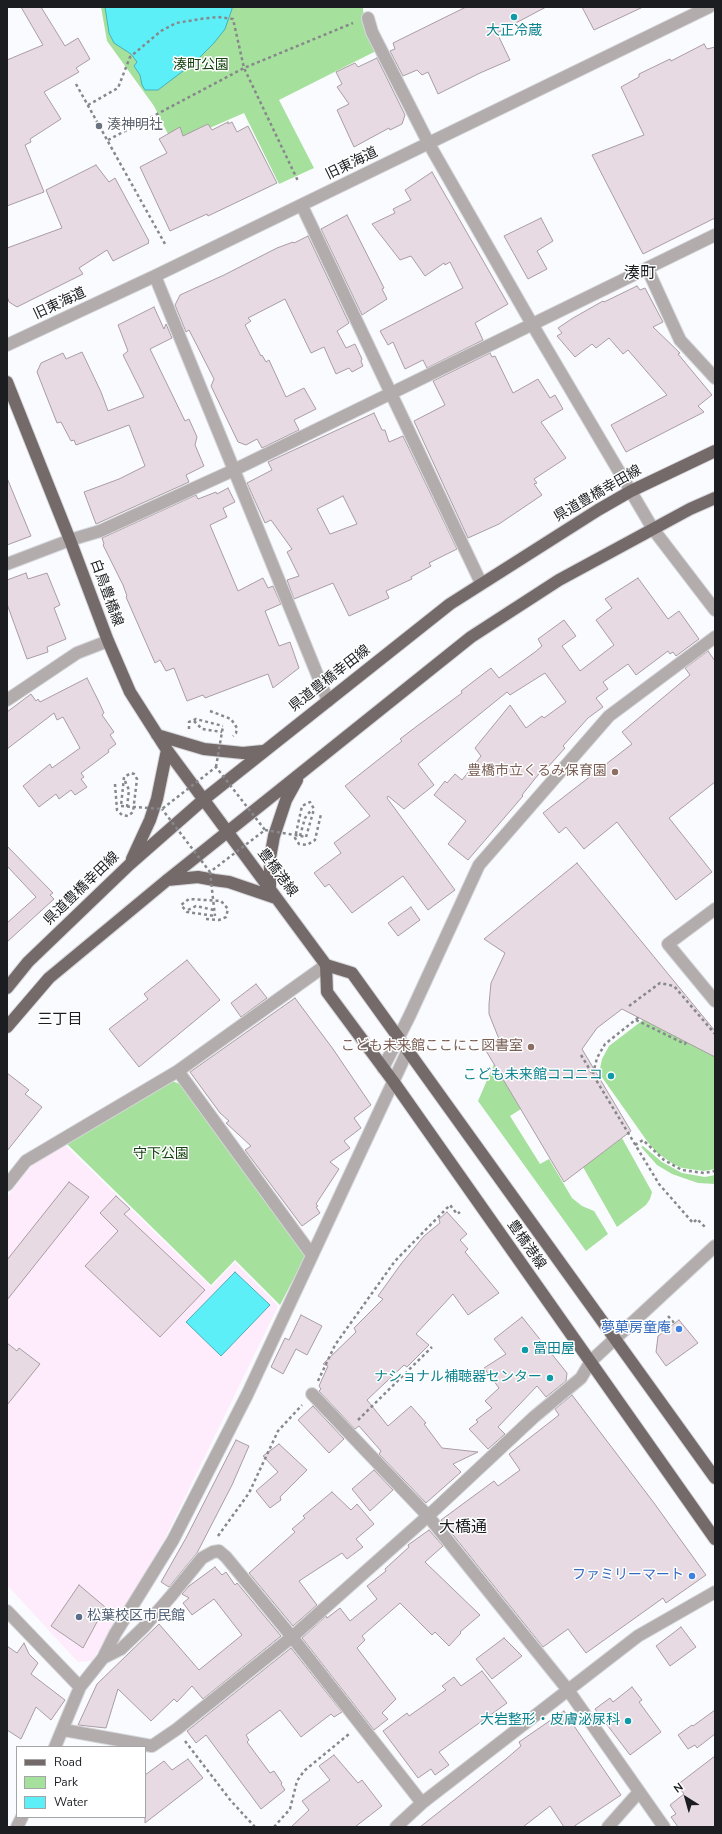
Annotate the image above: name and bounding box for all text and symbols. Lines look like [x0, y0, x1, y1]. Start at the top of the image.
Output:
marker: 大正冷蔵 [509, 12, 519, 22]
place label: 大正冷蔵 [486, 24, 542, 40]
park label: 湊町公園 [173, 58, 229, 74]
place label: 湊神明社 [107, 118, 163, 134]
marker: 湊神明社 [94, 121, 104, 131]
street label: 旧東海道 [323, 144, 381, 184]
district label: 湊町 [624, 264, 656, 284]
street label: 旧東海道 [31, 285, 89, 323]
street label: 県道豊橋幸田線 [551, 462, 645, 526]
street label: 白鳥豊橋線 [86, 557, 126, 629]
street label: 県道豊橋幸田線 [286, 642, 374, 716]
place label: 豊橋市立くるみ保育園 [467, 764, 607, 780]
marker: 豊橋市立くるみ保育園 [610, 767, 620, 777]
street label: 豊橋港線 [253, 846, 301, 900]
street label: 県道豊橋幸田線 [41, 849, 123, 929]
district label: 三丁目 [38, 1011, 82, 1029]
place label: こども未来館ここにこ図書室 [341, 1039, 523, 1055]
marker: こども未来館ここにこ図書室 [526, 1042, 536, 1052]
place label: こども未来館ココニコ [463, 1068, 603, 1084]
marker: こども未来館ココニコ [606, 1071, 616, 1081]
park label: 守下公園 [133, 1147, 189, 1163]
street label: 豊橋港線 [503, 1217, 549, 1273]
place label: 夢菓房童庵 [601, 1321, 671, 1337]
marker: 夢菓房童庵 [674, 1324, 684, 1334]
place label: 富田屋 [533, 1342, 575, 1358]
marker: 富田屋 [520, 1345, 530, 1355]
place label: ナショナル補聴器センター [374, 1370, 542, 1386]
marker: ナショナル補聴器センター [545, 1373, 555, 1383]
district label: 大橋通 [439, 1518, 487, 1538]
place label: ファミリーマート [572, 1568, 684, 1584]
marker: ファミリーマート [687, 1571, 697, 1581]
place label: 松葉校区市民館 [87, 1609, 185, 1625]
marker: 松葉校区市民館 [74, 1612, 84, 1622]
place label: 大岩整形・皮膚泌尿科 [480, 1713, 620, 1729]
marker: 大岩整形・皮膚泌尿科 [623, 1716, 633, 1726]
legend [16, 1746, 146, 1818]
text: Road [54, 1754, 82, 1770]
text: Park [54, 1774, 78, 1790]
north arrow [666, 1778, 706, 1818]
text: N [671, 1780, 686, 1796]
text: Water [54, 1794, 88, 1810]

